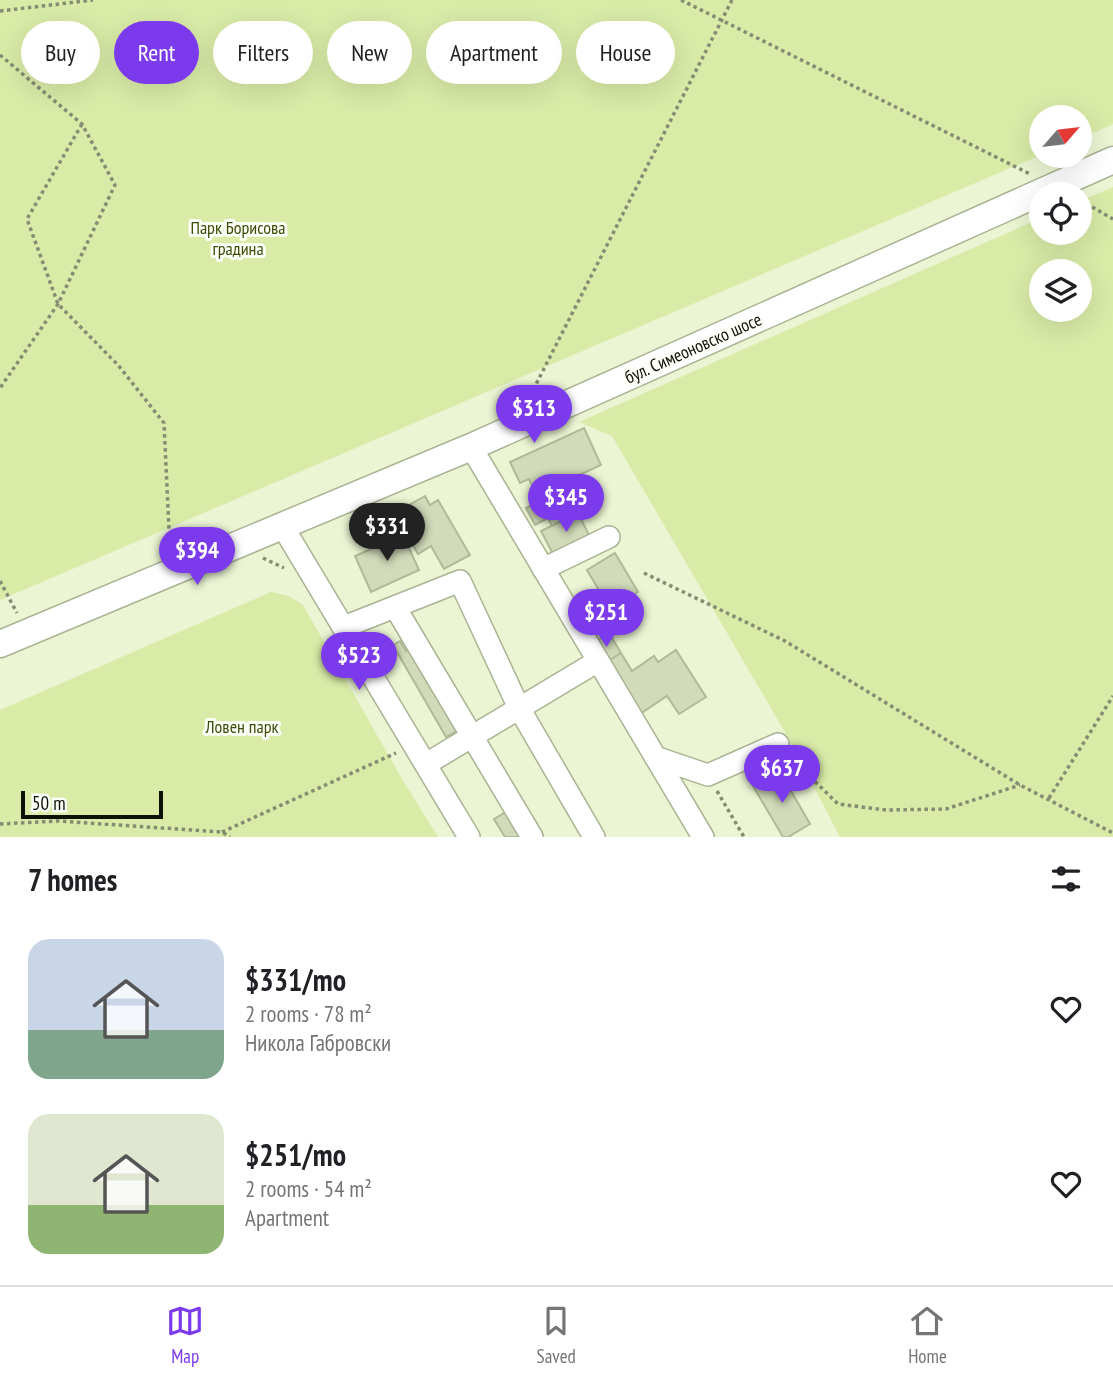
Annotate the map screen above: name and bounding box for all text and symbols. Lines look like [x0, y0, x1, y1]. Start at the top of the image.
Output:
chip: Buy [21, 21, 100, 84]
chip: Rent [114, 21, 199, 84]
chip: Filters [213, 21, 313, 84]
chip: New [327, 21, 412, 84]
chip: Apartment [426, 21, 562, 84]
chip: House [576, 21, 675, 84]
north arrow [1029, 105, 1092, 168]
map controls [1029, 105, 1092, 322]
button: locate [1029, 182, 1092, 245]
park label: Парк Борисова градина [190, 216, 286, 260]
button: layers [1029, 259, 1092, 322]
street label: бул. Симеоновско шосе [621, 307, 765, 389]
pin: $313 [493, 386, 575, 445]
text: $313 [512, 393, 556, 422]
pin: $345 [525, 475, 607, 534]
text: $345 [544, 482, 588, 511]
pin: $331 [346, 504, 428, 563]
text: $331 [365, 511, 409, 540]
pin: $394 [156, 528, 238, 587]
text: $394 [175, 535, 219, 564]
pin: $251 [565, 590, 647, 649]
text: $251 [584, 597, 628, 626]
pin: $523 [318, 632, 400, 692]
text: $523 [337, 640, 381, 669]
park label: Ловен парк [205, 715, 278, 738]
pin: $637 [741, 746, 823, 805]
text: $637 [760, 753, 804, 782]
scale bar [21, 788, 163, 820]
text: 50 m [32, 791, 66, 815]
text: 7 homes [28, 860, 117, 899]
icon: filters [1047, 860, 1085, 898]
text: $331/mo [245, 960, 346, 999]
icon: home [84, 967, 168, 1051]
icon: heart [1047, 990, 1085, 1028]
text: 2 rooms · 78 m² [245, 999, 372, 1028]
text: Никола Габровски [245, 1028, 391, 1057]
text: $251/mo [245, 1135, 346, 1174]
icon: home [84, 1142, 168, 1226]
icon: heart [1047, 1165, 1085, 1203]
text: 2 rooms · 54 m² [245, 1174, 372, 1203]
text: Apartment [245, 1203, 329, 1232]
tab: Map [166, 1302, 204, 1368]
tab: Saved [537, 1302, 576, 1368]
tab: Home [908, 1302, 947, 1368]

